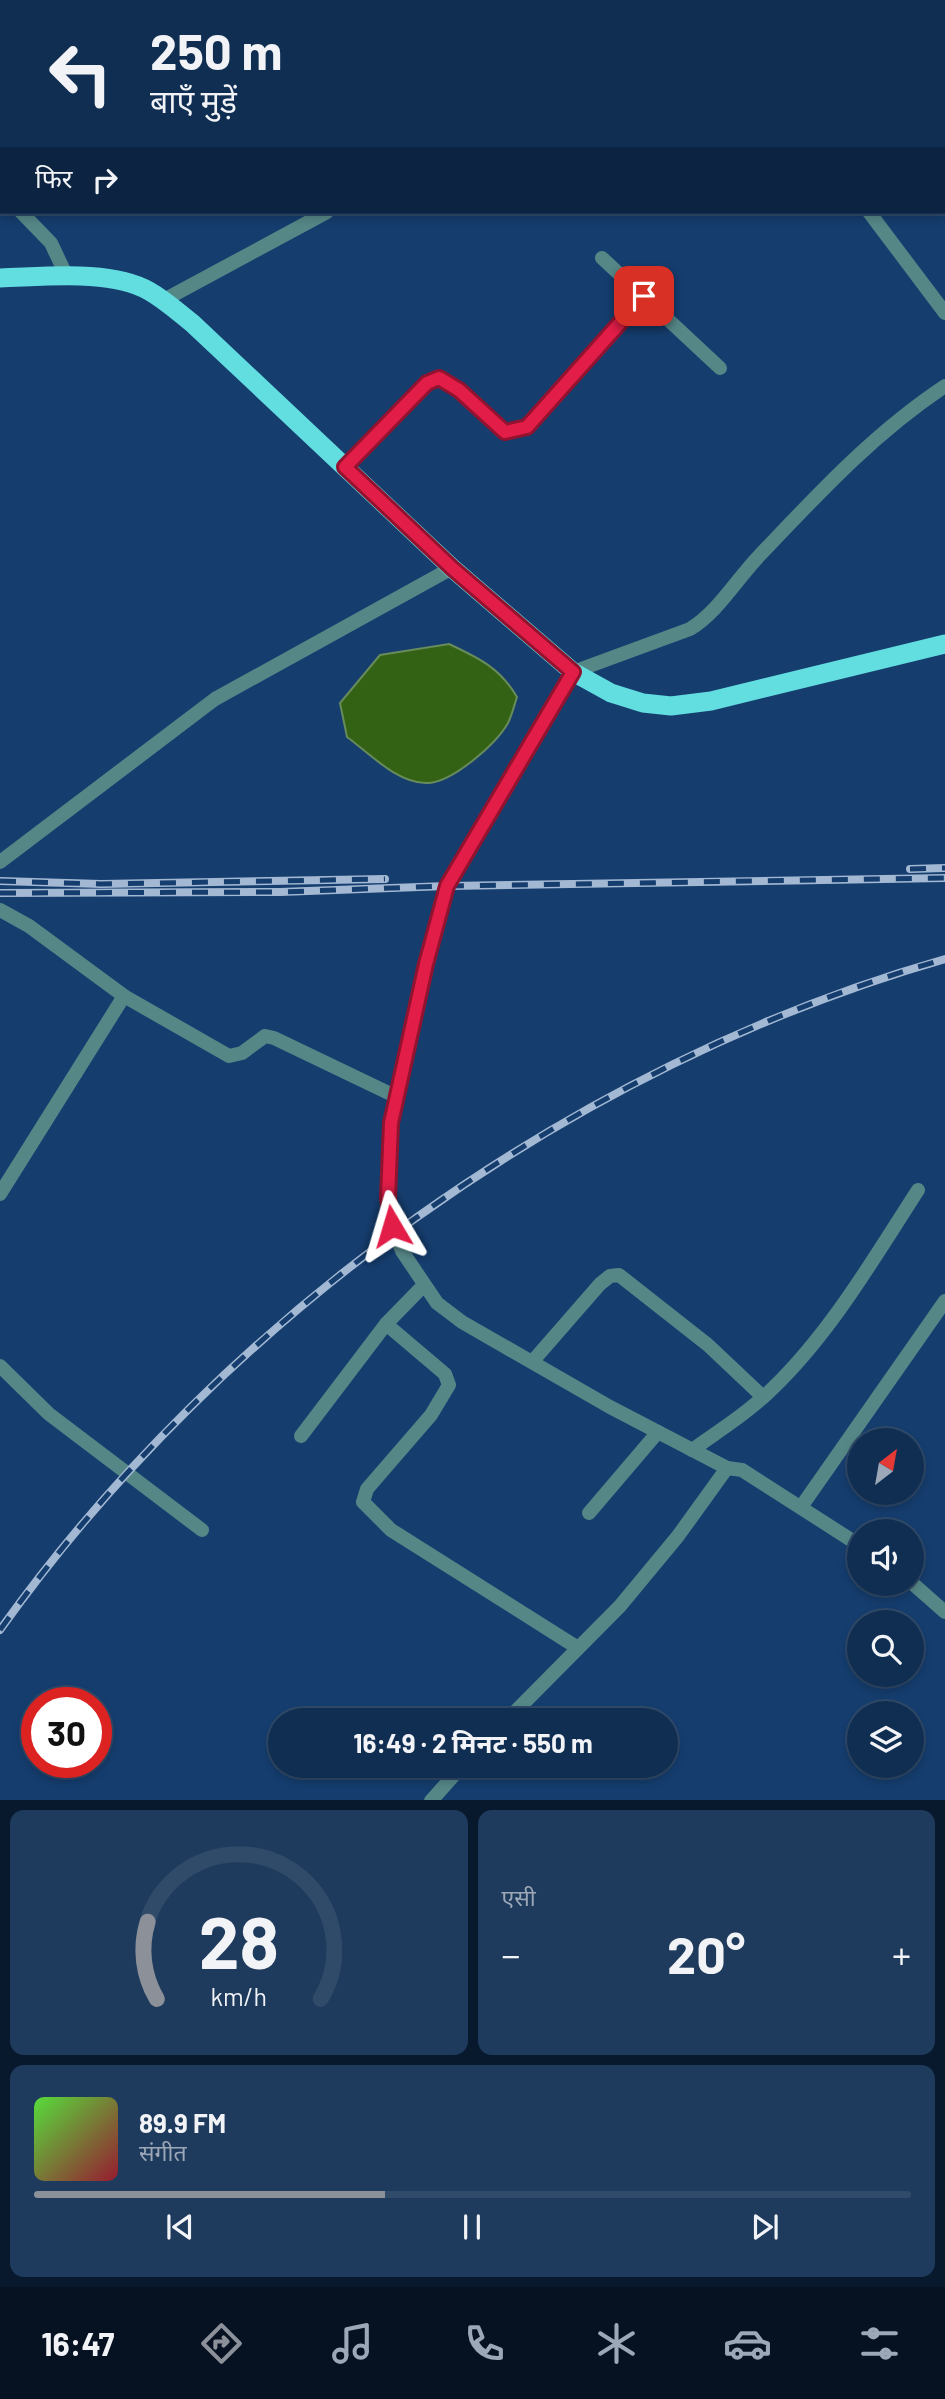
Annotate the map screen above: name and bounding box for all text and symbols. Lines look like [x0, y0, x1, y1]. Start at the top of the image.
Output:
text: 250 m [150, 21, 283, 80]
icon: left [35, 28, 126, 119]
text: बाएँ मुड़ें [150, 81, 237, 119]
icon: right [86, 161, 124, 199]
text: फिर [35, 162, 72, 193]
pin [614, 266, 674, 326]
icon: arrive [625, 277, 663, 315]
position arrow [355, 1189, 429, 1263]
north arrow [847, 1428, 924, 1505]
map controls [847, 1428, 924, 1778]
button: sound [847, 1519, 924, 1596]
button: search [847, 1610, 924, 1687]
speed limit sign: 30 [21, 1687, 112, 1778]
button: layers [847, 1701, 924, 1778]
text: 16:49 · 2 मिनट · 550 m [353, 1727, 593, 1758]
text: एसी [502, 1883, 536, 1911]
text: 28 [199, 1896, 279, 1984]
text: 20° [667, 1922, 745, 1984]
text: − [502, 1931, 521, 1977]
text: + [892, 1931, 911, 1977]
text: km/h [210, 1980, 267, 2010]
text: 89.9 FM [139, 2107, 226, 2138]
text: संगीत [139, 2138, 187, 2166]
icon: previous [161, 2208, 199, 2246]
icon: pause [453, 2208, 491, 2246]
icon: next [746, 2208, 784, 2246]
icon: directions [197, 2319, 246, 2368]
icon: music [328, 2319, 377, 2368]
icon: phone [460, 2319, 509, 2368]
icon: climate [592, 2319, 641, 2368]
icon: car [723, 2319, 772, 2368]
icon: filters [855, 2319, 904, 2368]
text: 16:47 [41, 2324, 114, 2362]

